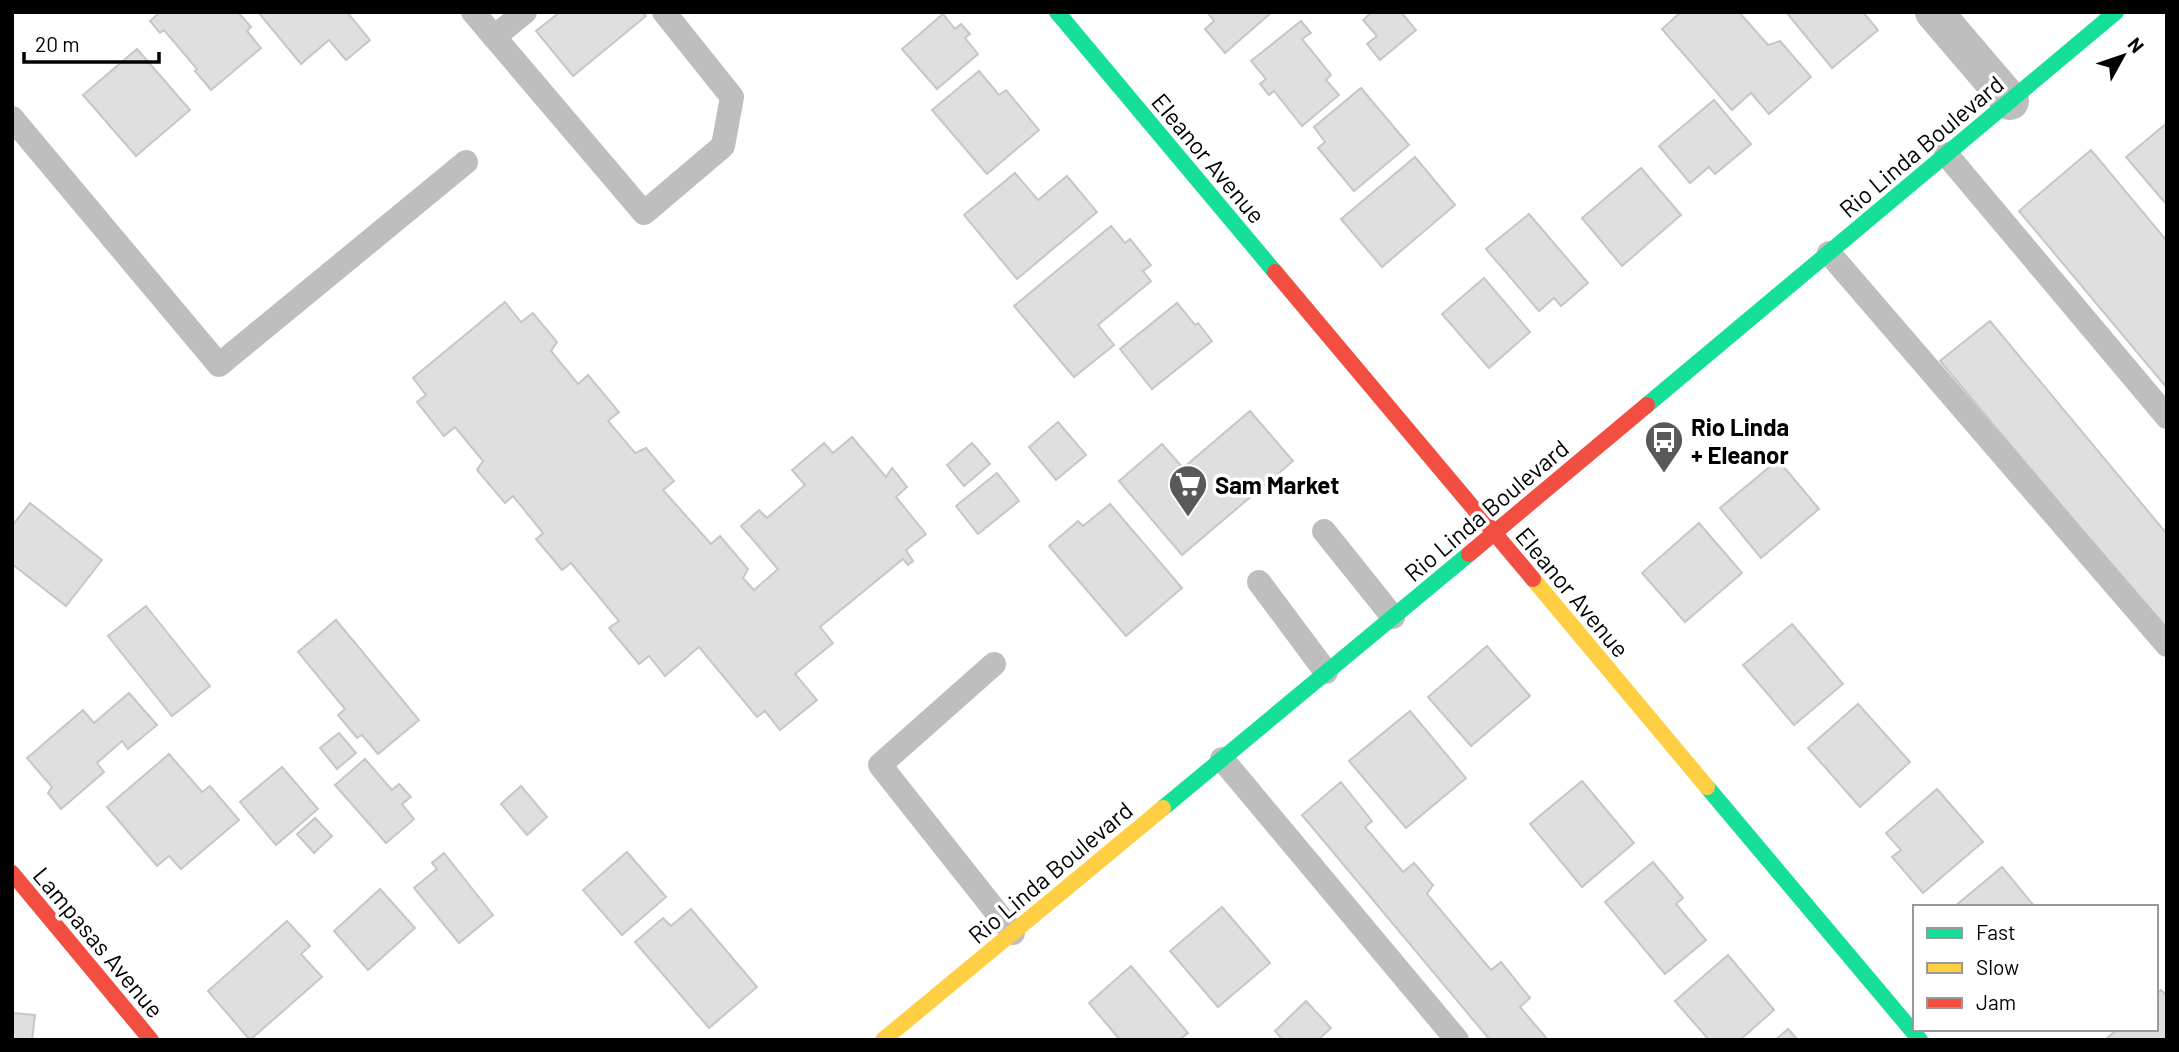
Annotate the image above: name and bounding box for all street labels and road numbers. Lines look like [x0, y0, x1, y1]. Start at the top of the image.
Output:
street label: Rio Linda Boulevard [1833, 69, 2009, 223]
street label: Eleanor Avenue [1146, 87, 1272, 229]
street label: Rio Linda Boulevard [1398, 433, 1574, 587]
street label: Eleanor Avenue [1510, 521, 1636, 663]
street label: Rio Linda Boulevard [962, 795, 1138, 949]
street label: Lampasas Avenue [28, 861, 170, 1023]

